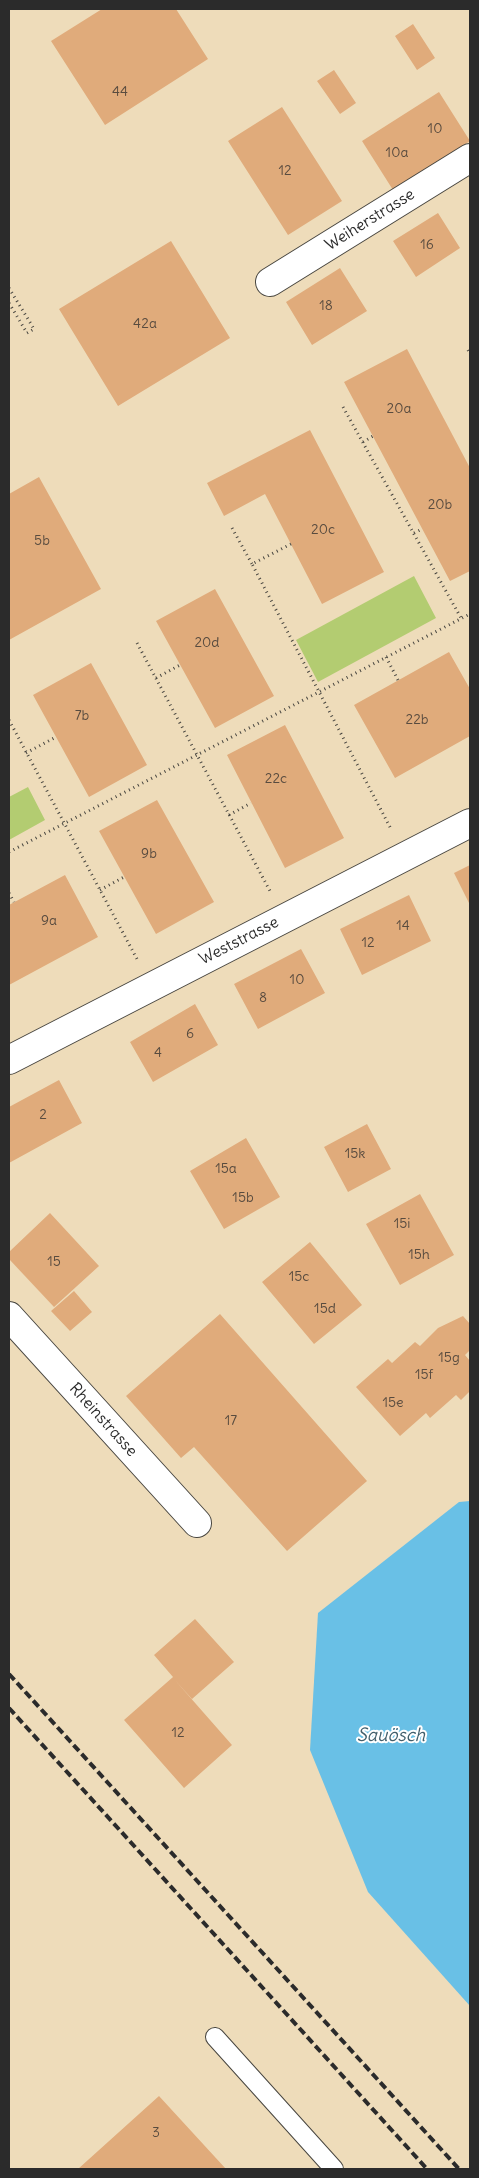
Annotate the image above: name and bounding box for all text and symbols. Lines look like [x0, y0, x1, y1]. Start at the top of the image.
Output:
house number: 44 [112, 84, 128, 100]
house number: 10 [428, 121, 442, 137]
house number: 10a [386, 145, 408, 161]
house number: 12 [278, 163, 292, 179]
street label: Weiherstrasse [322, 185, 418, 255]
house number: 16 [420, 237, 434, 253]
house number: 18 [319, 298, 333, 314]
house number: 42a [133, 316, 157, 332]
house number: 20a [387, 401, 411, 417]
house number: 20b [428, 497, 452, 513]
house number: 20c [311, 522, 335, 538]
house number: 5b [34, 533, 50, 549]
house number: 20d [194, 635, 220, 651]
house number: 7b [75, 708, 89, 724]
house number: 22b [405, 712, 429, 728]
house number: 22c [265, 771, 287, 787]
house number: 9b [141, 846, 157, 862]
house number: 9a [41, 913, 57, 929]
street label: Weststrasse [196, 913, 282, 969]
house number: 14 [396, 918, 410, 934]
house number: 12 [361, 935, 375, 951]
house number: 10 [290, 972, 304, 988]
house number: 8 [259, 990, 267, 1006]
house number: 6 [186, 1026, 194, 1042]
house number: 4 [154, 1045, 162, 1061]
house number: 2 [39, 1107, 47, 1123]
house number: 15k [345, 1146, 365, 1162]
house number: 15a [215, 1161, 237, 1177]
house number: 15b [232, 1190, 254, 1206]
house number: 15i [394, 1216, 410, 1232]
house number: 15h [408, 1247, 430, 1263]
house number: 15 [47, 1254, 61, 1270]
house number: 15c [289, 1269, 309, 1285]
house number: 15d [314, 1301, 336, 1317]
house number: 15g [438, 1350, 460, 1366]
house number: 15f [415, 1367, 433, 1383]
street label: Rheinstrasse [65, 1379, 141, 1461]
house number: 15e [382, 1395, 404, 1411]
house number: 17 [225, 1413, 237, 1429]
house number: 12 [171, 1725, 185, 1741]
water label: Sauösch [357, 1725, 425, 1747]
house number: 3 [152, 2125, 160, 2141]

